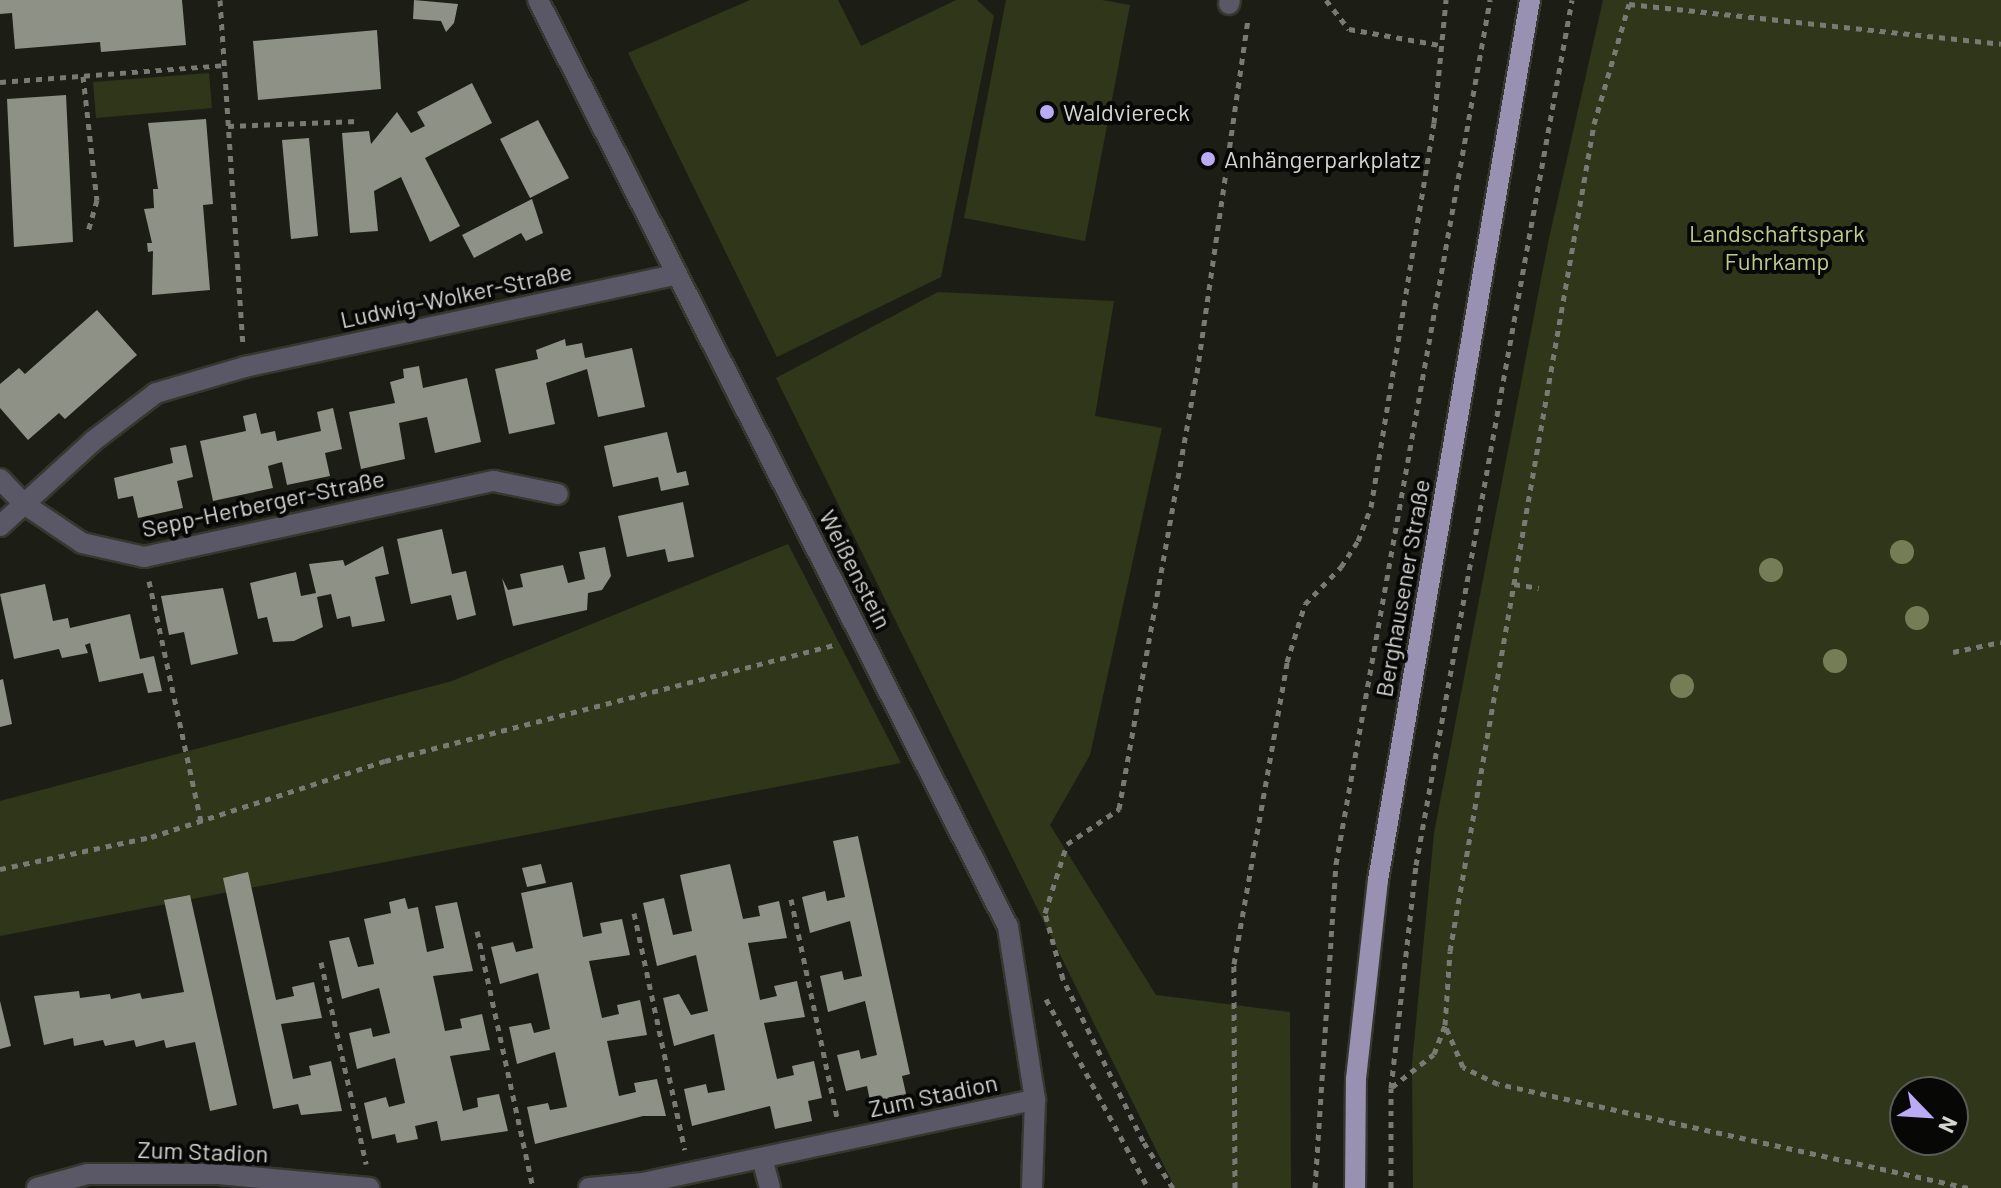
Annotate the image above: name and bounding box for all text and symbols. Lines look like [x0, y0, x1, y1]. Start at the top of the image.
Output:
place label: Waldviereck [1063, 98, 1190, 126]
marker: Waldviereck [1038, 103, 1056, 121]
place label: Anhängerparkplatz [1224, 145, 1421, 173]
marker: Anhängerparkplatz [1199, 150, 1217, 168]
park label: Landschaftspark Fuhrkamp [1689, 219, 1865, 275]
street label: Ludwig-Wolker-Straße [338, 256, 574, 334]
street label: Sepp-Herberger-Straße [139, 463, 387, 543]
street label: Berghausener Straße [1369, 477, 1435, 699]
street label: Weißenstein [814, 505, 898, 633]
street label: Zum Stadion [866, 1067, 1000, 1123]
north arrow [1889, 1076, 1969, 1156]
text: N [1934, 1113, 1964, 1137]
street label: Zum Stadion [137, 1134, 269, 1168]

